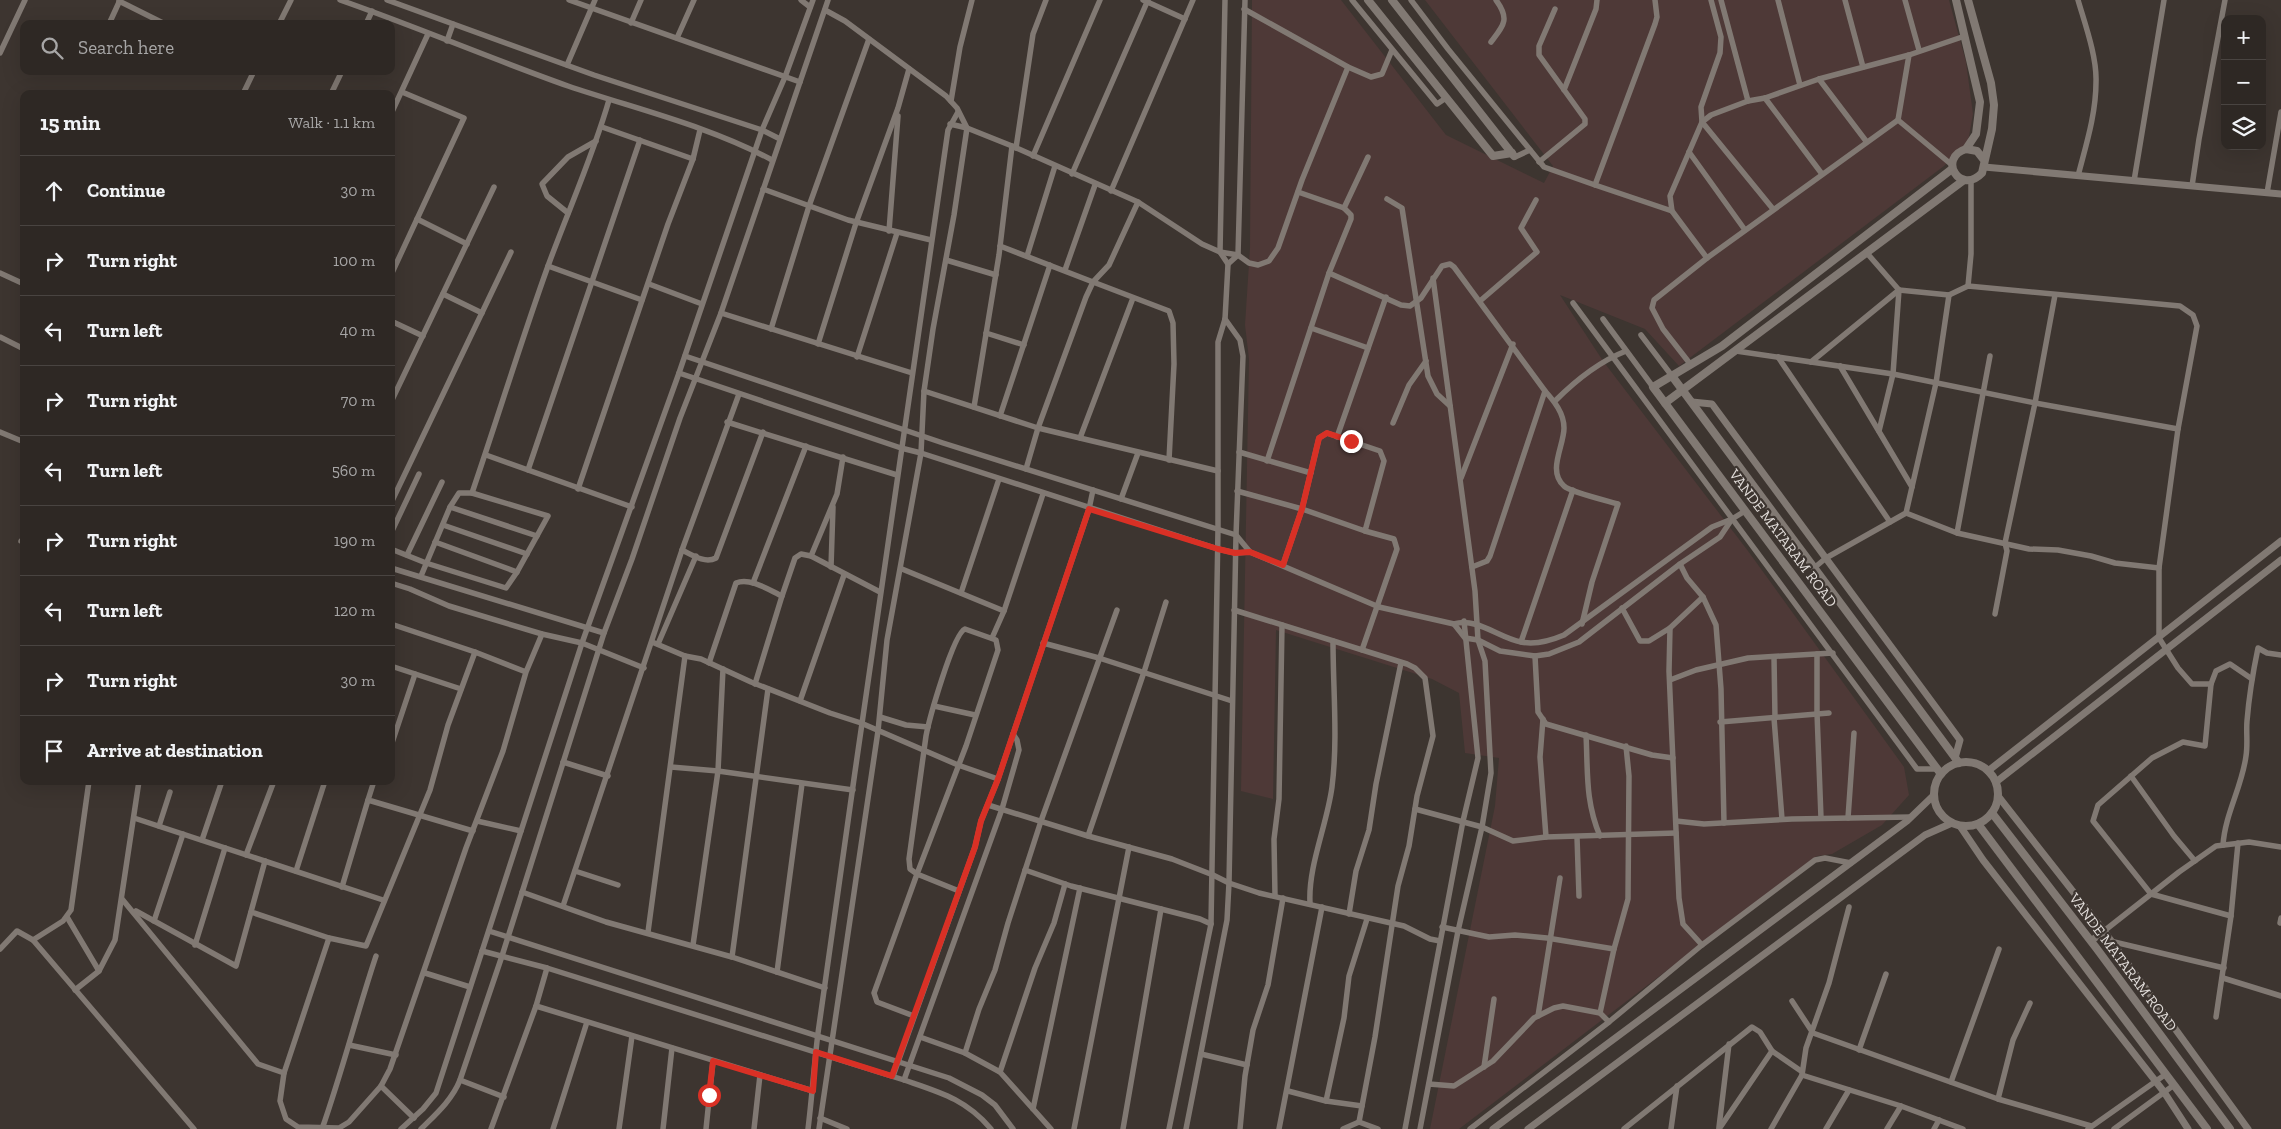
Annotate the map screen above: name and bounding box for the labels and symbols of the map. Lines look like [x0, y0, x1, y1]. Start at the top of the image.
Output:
route end [1340, 430, 1363, 453]
street label: VANDE MATARAM ROAD [1725, 465, 1841, 610]
street label: VANDE MATARAM ROAD [2065, 889, 2181, 1034]
route start [698, 1084, 721, 1107]

